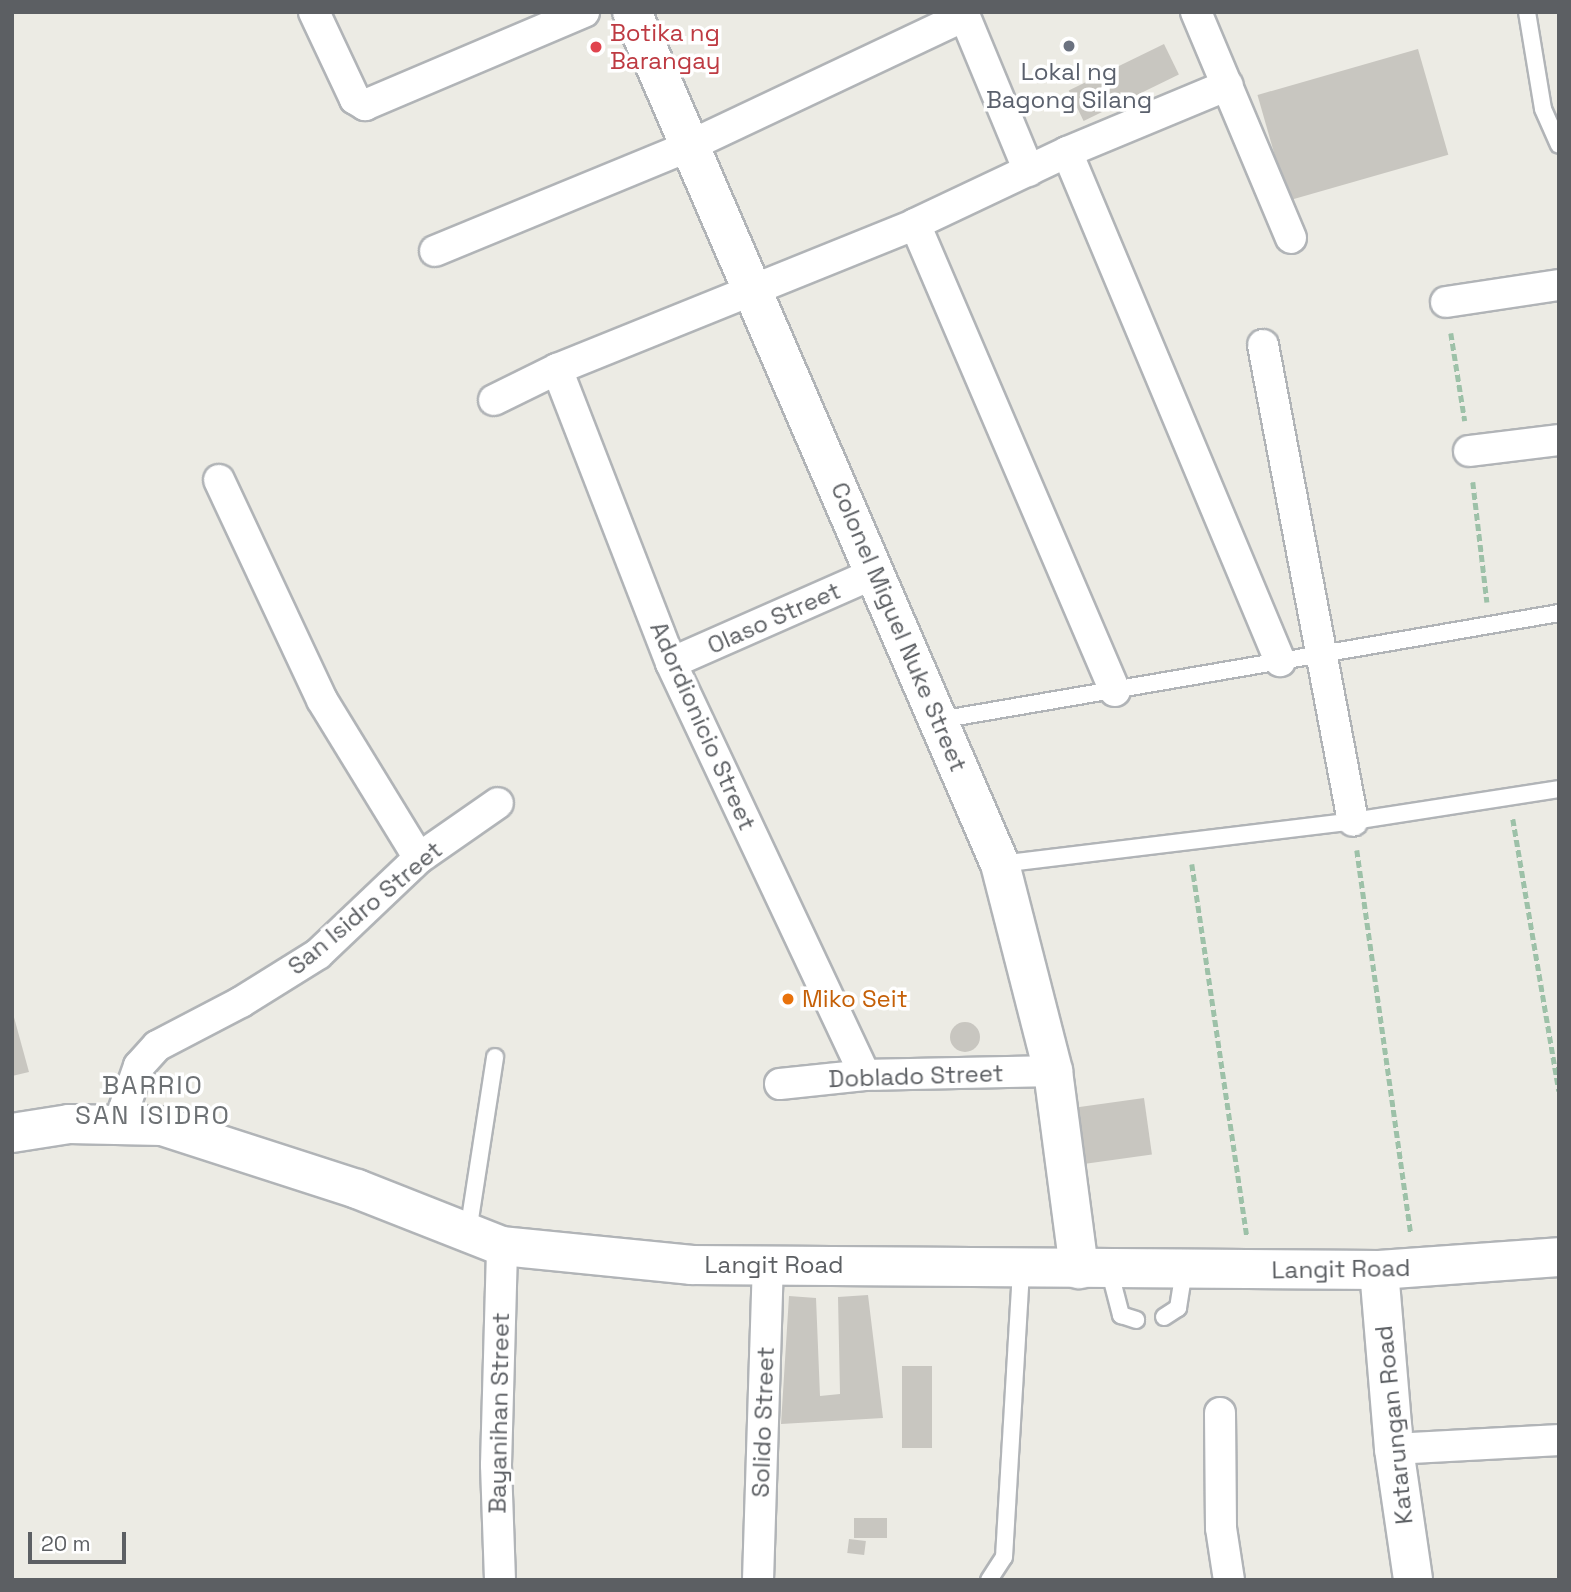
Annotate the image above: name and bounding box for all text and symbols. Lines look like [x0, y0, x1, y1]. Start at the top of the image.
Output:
place label: Botika ng Barangay [610, 19, 720, 75]
marker: Lokal ng Bagong Silang [1061, 38, 1077, 54]
marker: Botika ng Barangay [588, 39, 604, 55]
place label: Lokal ng Bagong Silang [986, 58, 1152, 114]
street label: Colonel Miguel Nuke Street [825, 478, 973, 776]
street label: Olaso Street [703, 576, 845, 660]
street label: Adordionicio Street [644, 617, 762, 835]
street label: San Isidro Street [282, 835, 448, 981]
place label: Miko Seit [802, 985, 908, 1013]
marker: Miko Seit [780, 991, 796, 1007]
street label: Doblado Street [828, 1059, 1004, 1093]
district label: BARRIO SAN ISIDRO [76, 1070, 230, 1132]
street label: Langit Road [704, 1251, 844, 1279]
street label: Langit Road [1271, 1253, 1411, 1285]
street label: Bayanihan Street [483, 1312, 515, 1514]
street label: Katarungan Road [1369, 1324, 1419, 1526]
street label: Solido Street [746, 1346, 780, 1498]
scale bar [32, 1518, 130, 1562]
text: 20 m [41, 1530, 91, 1557]

